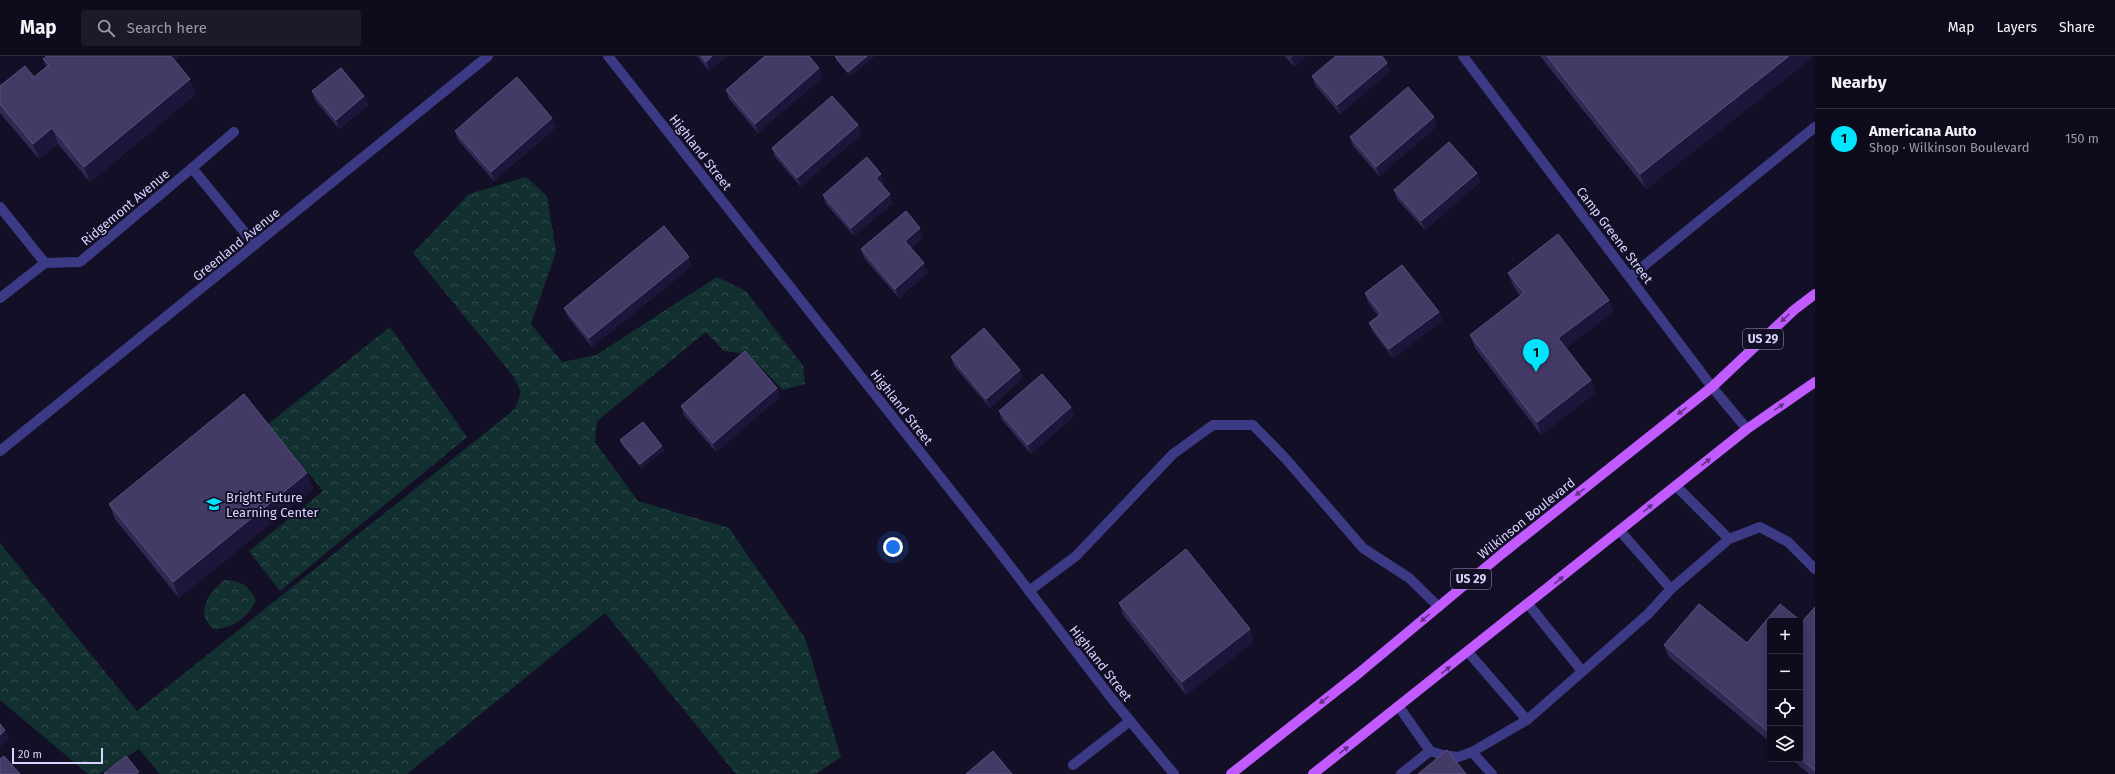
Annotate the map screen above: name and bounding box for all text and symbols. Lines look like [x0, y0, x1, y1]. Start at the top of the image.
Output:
search box [81, 10, 361, 46]
text: Map [20, 16, 57, 39]
icon: search [95, 17, 117, 39]
text: Search here [127, 19, 207, 37]
text: Map [1948, 19, 1974, 36]
text: Layers [1996, 19, 2037, 36]
text: Share [2059, 19, 2095, 36]
text: Nearby [1831, 72, 1886, 93]
street label: Highland Street [666, 112, 735, 193]
text: Americana Auto [1869, 122, 1976, 140]
text: 1 [1841, 131, 1847, 146]
text: 150 m [2065, 131, 2099, 146]
text: Shop · Wilkinson Boulevard [1869, 140, 2029, 155]
street label: Ridgemont Avenue [78, 166, 172, 249]
street label: Camp Greene Street [1573, 184, 1656, 287]
street label: Greenland Avenue [190, 205, 283, 284]
one-way arrow [1780, 314, 1790, 323]
road number: US 29 [1743, 329, 1783, 349]
pin: 1 [1523, 339, 1549, 372]
street label: Highland Street [867, 367, 936, 448]
one-way arrow [1774, 403, 1784, 411]
one-way arrow [1676, 406, 1687, 415]
one-way arrow [1701, 457, 1712, 466]
street label: Wilkinson Boulevard [1475, 475, 1578, 562]
one-way arrow [1575, 487, 1586, 496]
place label: Bright Future Learning Center [226, 490, 319, 520]
school or university icon: Bright Future Learning Center [205, 495, 223, 513]
one-way arrow [1642, 504, 1653, 513]
your location [883, 537, 903, 557]
road number: US 29 [1451, 569, 1491, 589]
one-way arrow [1553, 575, 1564, 584]
one-way arrow [1420, 613, 1430, 622]
map controls [1767, 618, 1803, 762]
button: + [1767, 618, 1803, 654]
street label: Highland Street [1066, 623, 1135, 704]
button: − [1767, 654, 1803, 690]
one-way arrow [1440, 665, 1451, 674]
button: locate [1767, 690, 1803, 726]
one-way arrow [1319, 696, 1330, 704]
button: layers [1767, 726, 1803, 762]
scale bar [12, 746, 103, 765]
one-way arrow [1338, 746, 1349, 754]
text: 20 m [18, 748, 42, 761]

